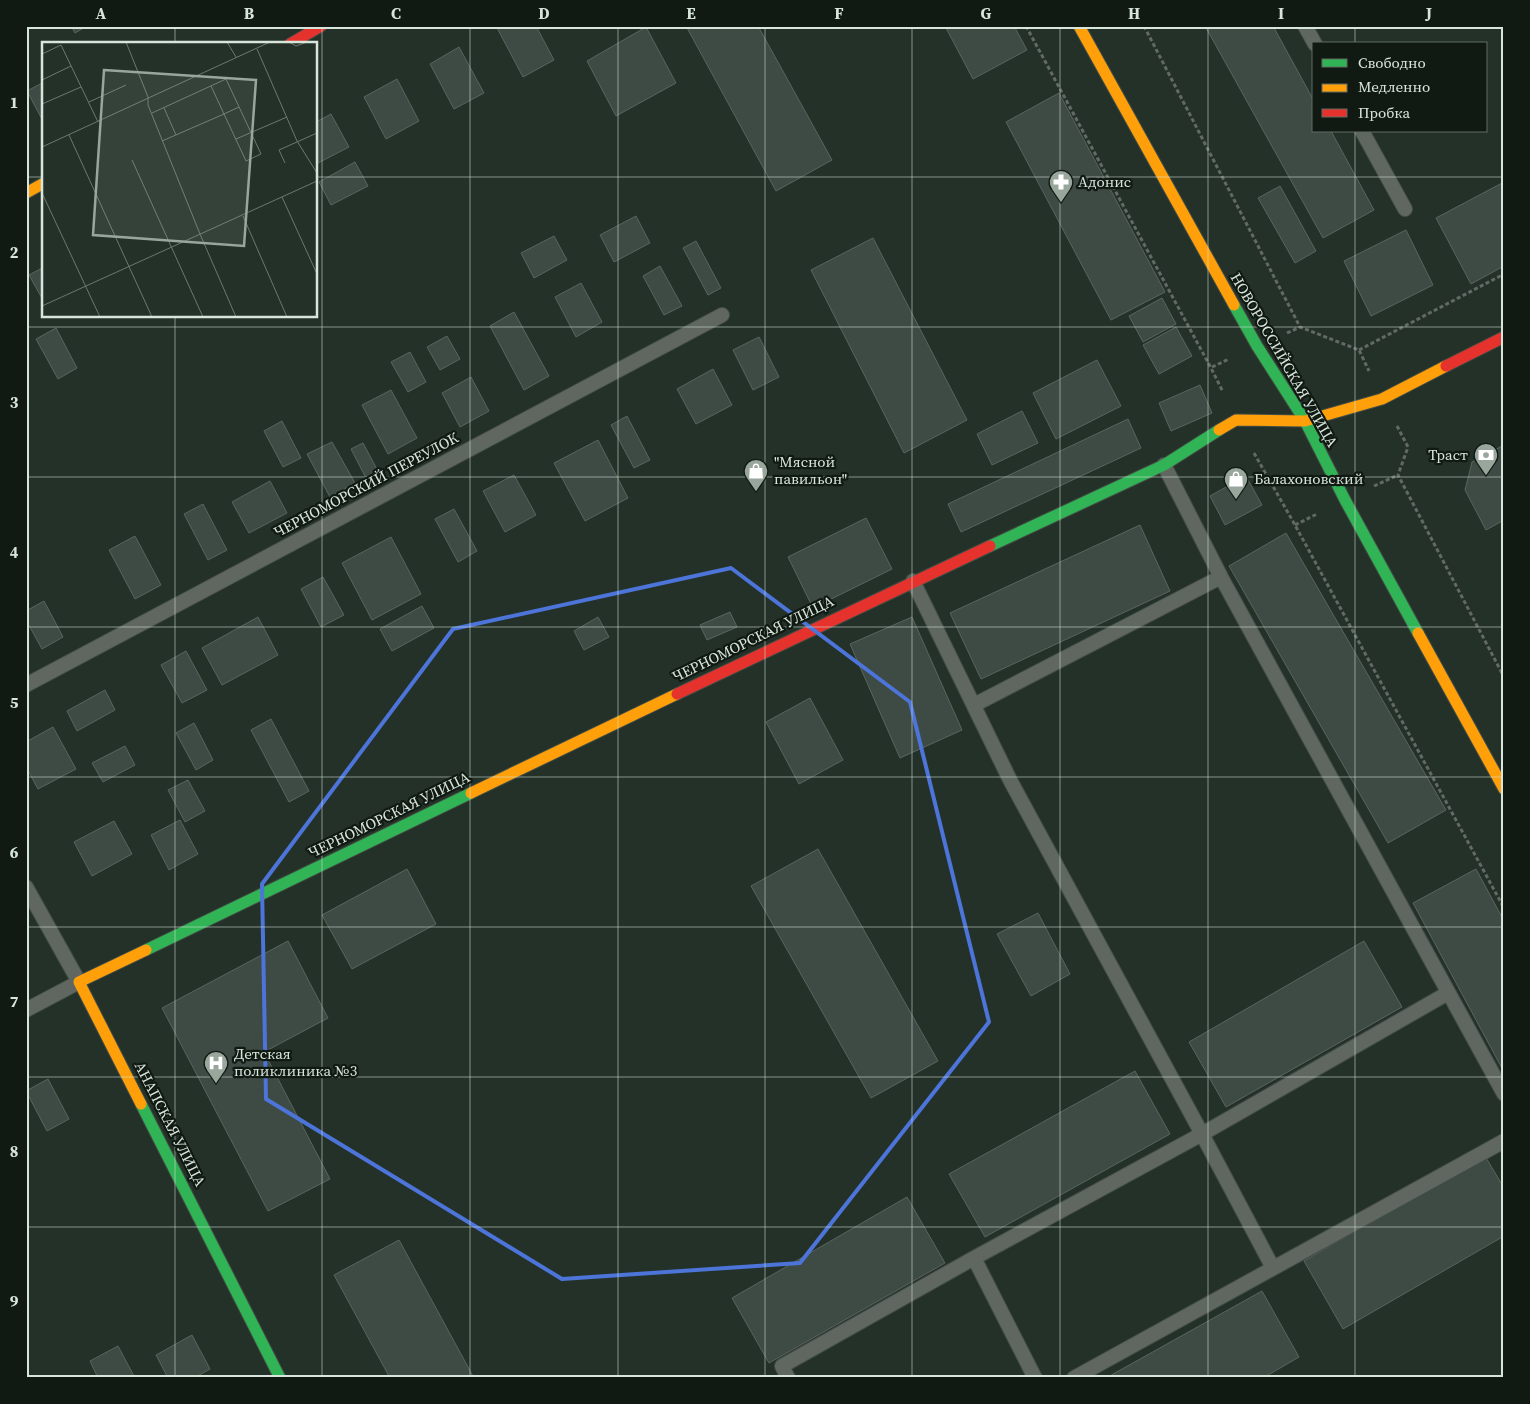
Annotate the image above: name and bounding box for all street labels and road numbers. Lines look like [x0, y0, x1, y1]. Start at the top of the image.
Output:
street label: НОВОРОССИЙСКАЯ УЛИЦА [1226, 269, 1343, 451]
street label: ЧЕРНОМОРСКИЙ ПЕРЕУЛОК [270, 427, 462, 542]
street label: ЧЕРНОМОРСКАЯ УЛИЦА [669, 590, 837, 687]
street label: ЧЕРНОМОРСКАЯ УЛИЦА [305, 766, 473, 863]
street label: АНАПСКАЯ УЛИЦА [130, 1058, 211, 1190]

